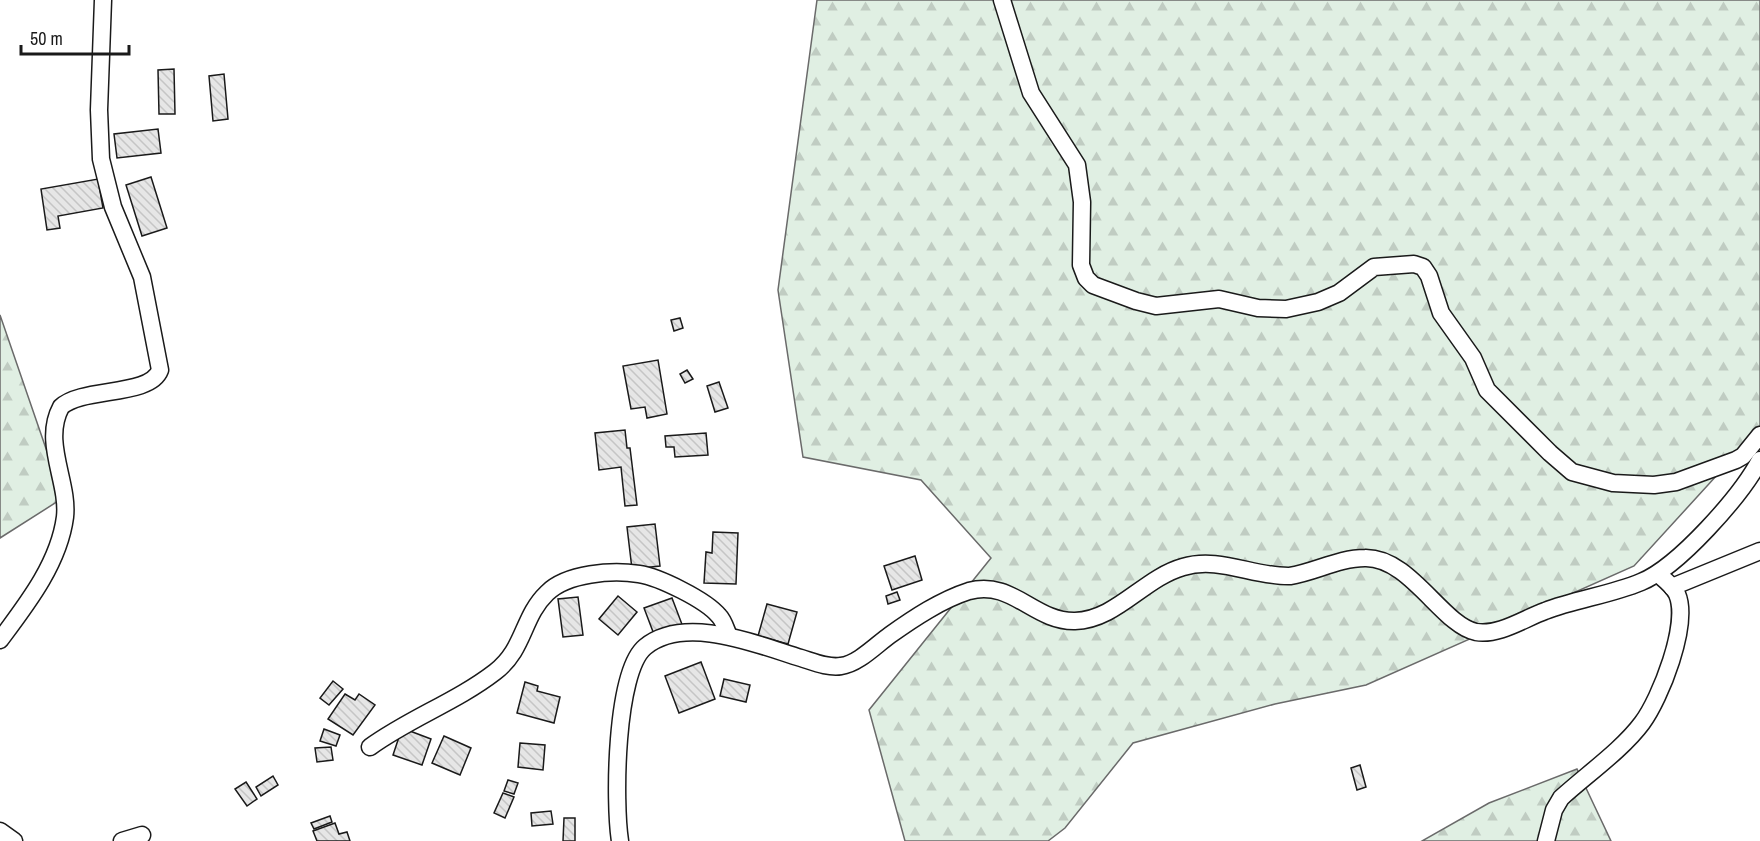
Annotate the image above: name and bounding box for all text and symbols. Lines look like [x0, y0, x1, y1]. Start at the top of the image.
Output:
scale bar [21, 18, 129, 56]
text: 50 m [30, 26, 63, 51]

